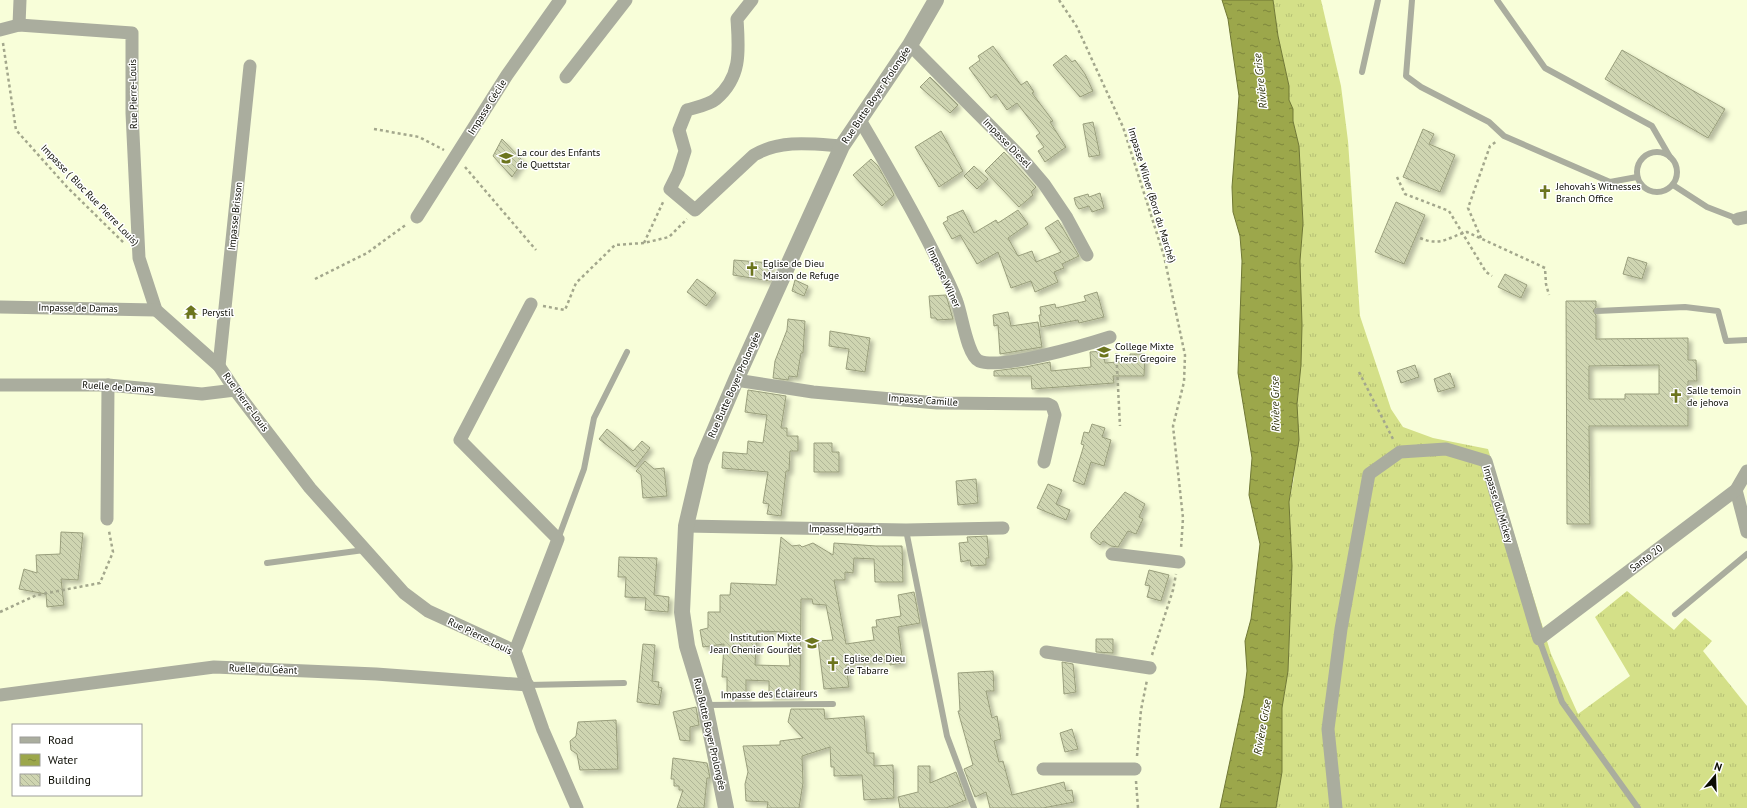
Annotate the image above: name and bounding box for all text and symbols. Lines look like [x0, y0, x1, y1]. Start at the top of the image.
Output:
street label: Rue Butte Boyer Prolongée [839, 44, 913, 146]
water label: Rivière Grise [1250, 53, 1270, 109]
street label: Rue Pierre-Louis [126, 59, 140, 129]
street label: Impasse Cécile [465, 77, 509, 137]
street label: Impasse Diesel [980, 115, 1034, 171]
street label: Impasse Wilner (Bord du Marché) [1125, 126, 1179, 264]
street label: Impasse ( Bloc Rue Pierre Louis) [38, 142, 142, 249]
place label: La cour des Enfants de Quettstar [517, 146, 600, 171]
school or university icon: La cour des Enfants de Quettstar [498, 150, 514, 166]
place label: Jehovah's Witnesses Branch Office [1555, 180, 1641, 205]
street label: Impasse Brisson [225, 181, 245, 251]
church icon: Jehovah's Witnesses Branch Office [1537, 184, 1553, 200]
street label: Impasse Wilner [924, 245, 964, 310]
place label: Eglise de Dieu Maison de Refuge [763, 257, 839, 282]
church icon: Eglise de Dieu Maison de Refuge [744, 261, 760, 277]
street label: Impasse de Damas [38, 301, 118, 315]
temple icon: Perystil [183, 304, 199, 320]
place label: Perystil [202, 306, 234, 319]
street label: Rue Butte Boyer Prolongée [705, 330, 763, 440]
place label: College Mixte Frere Gregoire [1115, 340, 1176, 365]
school or university icon: College Mixte Frere Gregoire [1096, 344, 1112, 360]
street label: Rue Pierre-Louis [220, 370, 272, 434]
water label: Rivière Grise [1268, 376, 1282, 432]
street label: Ruelle de Damas [82, 378, 154, 396]
place label: Salle temoin de jehova [1687, 384, 1741, 409]
church icon: Salle temoin de jehova [1668, 388, 1684, 404]
street label: Impasse Camille [888, 391, 958, 409]
street label: Impasse du Mickey [1480, 464, 1516, 545]
street label: Impasse Hogarth [809, 522, 881, 536]
street label: Santo 20 [1627, 541, 1666, 575]
street label: Rue Pierre-Louis [446, 615, 514, 657]
place label: Institution Mixte Jean Chenier Gourdet [709, 631, 802, 656]
school or university icon: Institution Mixte Jean Chenier Gourdet [804, 635, 820, 651]
place label: Eglise de Dieu de Tabarre [844, 652, 905, 677]
church icon: Eglise de Dieu de Tabarre [825, 656, 841, 672]
street label: Ruelle du Géant [229, 661, 298, 677]
street label: Rue Butte Boyer Prolongée [691, 677, 729, 791]
street label: Impasse des Éclaireurs [720, 687, 818, 701]
water label: Rivière Grise [1250, 698, 1274, 756]
legend [12, 724, 142, 796]
text: Road [48, 732, 73, 747]
text: Water [48, 752, 78, 767]
north arrow [1695, 756, 1735, 796]
text: N [1713, 759, 1724, 774]
text: Building [48, 772, 91, 787]

